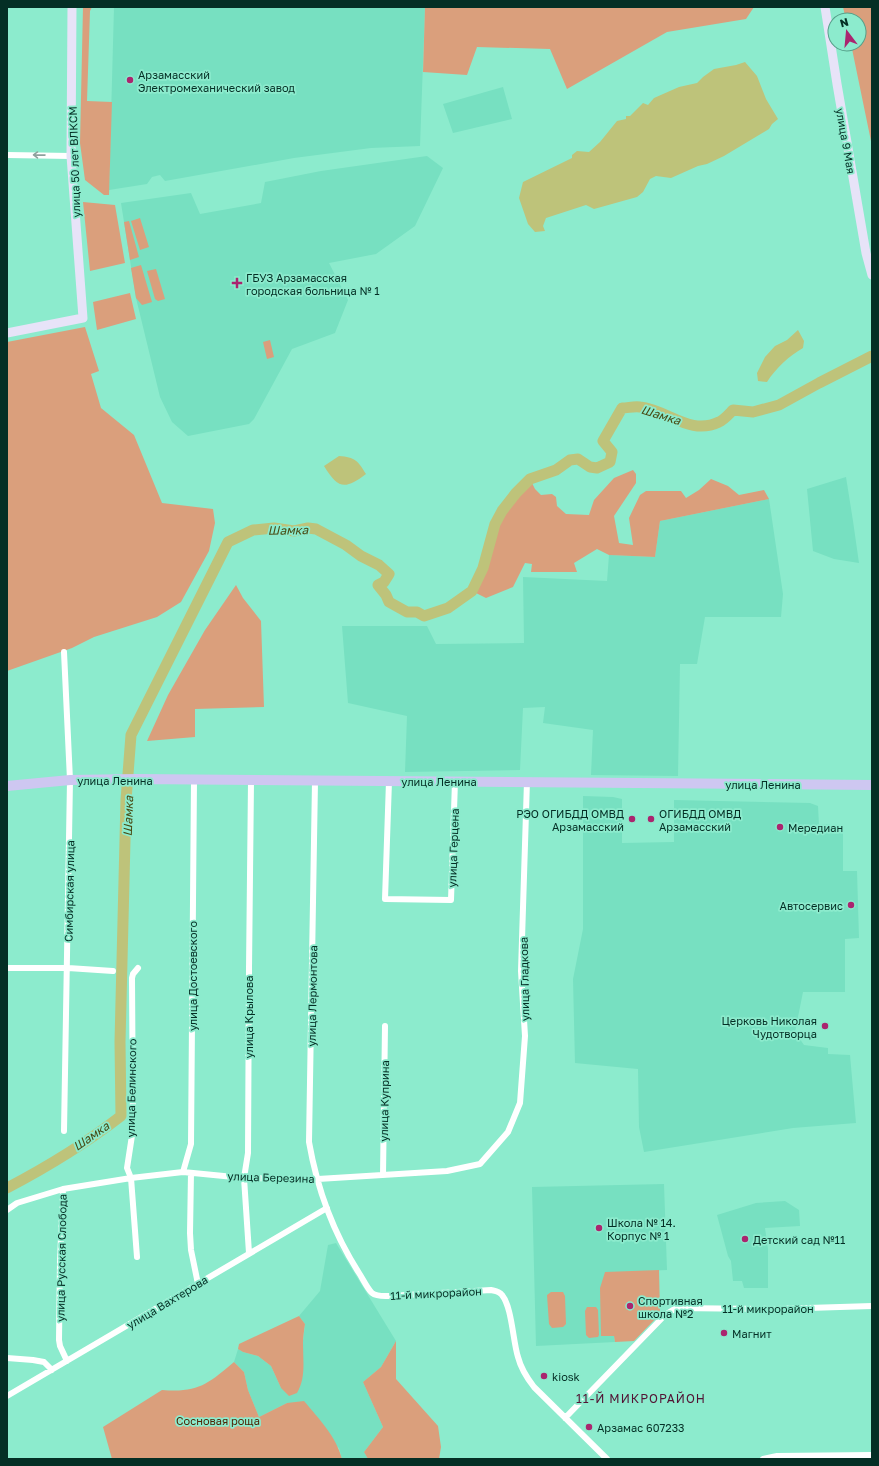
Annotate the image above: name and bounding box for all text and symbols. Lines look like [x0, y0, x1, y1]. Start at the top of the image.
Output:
north arrow [827, 12, 867, 52]
text: N [838, 15, 850, 29]
place label: Арзамасский Электромеханический завод [138, 68, 295, 94]
marker: Арзамасский Электромеханический завод [125, 75, 135, 85]
street label: улица 50 лет ВЛКСМ [66, 106, 82, 218]
street label: улица 9 Мая [834, 107, 858, 175]
one-way arrow [33, 151, 46, 159]
place label: ГБУЗ Арзамасская городская больница № 1 [246, 271, 380, 297]
marker: ГБУЗ Арзамасская городская больница № 1 [231, 277, 243, 289]
water label: Шамка [639, 402, 684, 428]
water label: Шамка [268, 522, 310, 538]
street label: улица Ленина [77, 774, 153, 787]
street label: улица Ленина [401, 775, 477, 788]
street label: улица Ленина [725, 778, 801, 791]
water label: Шамка [120, 794, 136, 837]
place label: РЭО ОГИБДД ОМВД Арзамасский [516, 807, 624, 833]
place label: ОГИБДД ОМВД Арзамасский [659, 807, 741, 833]
street label: улица Герцена [445, 808, 461, 888]
marker: РЭО ОГИБДД ОМВД Арзамасский [627, 814, 637, 824]
marker: ОГИБДД ОМВД Арзамасский [646, 814, 656, 824]
place label: Мередиан [788, 821, 843, 834]
marker: Мередиан [775, 822, 785, 832]
street label: Симбирская улица [62, 840, 76, 942]
place label: Автосервис [780, 899, 843, 912]
marker: Автосервис [846, 900, 856, 910]
street label: улица Достоевского [186, 920, 199, 1031]
street label: улица Гладкова [517, 937, 531, 1021]
street label: улица Лермонтова [305, 945, 319, 1047]
street label: улица Крылова [242, 976, 255, 1058]
place label: Церковь Николая Чудотворца [722, 1014, 817, 1040]
marker: Церковь Николая Чудотворца [820, 1021, 830, 1031]
street label: улица Белинского [124, 1038, 138, 1137]
street label: улица Куприна [377, 1060, 391, 1142]
water label: Шамка [70, 1118, 113, 1154]
street label: улица Березина [227, 1169, 315, 1185]
street label: улица Русская Слобода [53, 1194, 69, 1322]
place label: Школа № 14. Корпус № 1 [607, 1216, 676, 1242]
marker: Школа № 14. Корпус № 1 [594, 1223, 604, 1233]
place label: Детский сад №11 [753, 1233, 845, 1246]
marker: Детский сад №11 [740, 1234, 750, 1244]
street label: улица Вахтерова [124, 1273, 210, 1331]
street label: 11-й микрорайон [390, 1284, 482, 1302]
place label: Спортивная школа №2 [638, 1294, 703, 1320]
marker: Спортивная школа №2 [625, 1301, 635, 1311]
street label: 11-й микрорайон [722, 1302, 814, 1315]
place label: Магнит [732, 1327, 772, 1340]
marker: Магнит [719, 1328, 729, 1338]
place label: kiosk [552, 1370, 580, 1383]
marker: kiosk [539, 1371, 549, 1381]
district label: 11-Й МИКРОРАЙОН [576, 1391, 706, 1406]
park label: Сосновая роща [176, 1414, 260, 1427]
place label: Арзамас 607233 [597, 1421, 685, 1434]
marker: Арзамас 607233 [584, 1422, 594, 1432]

